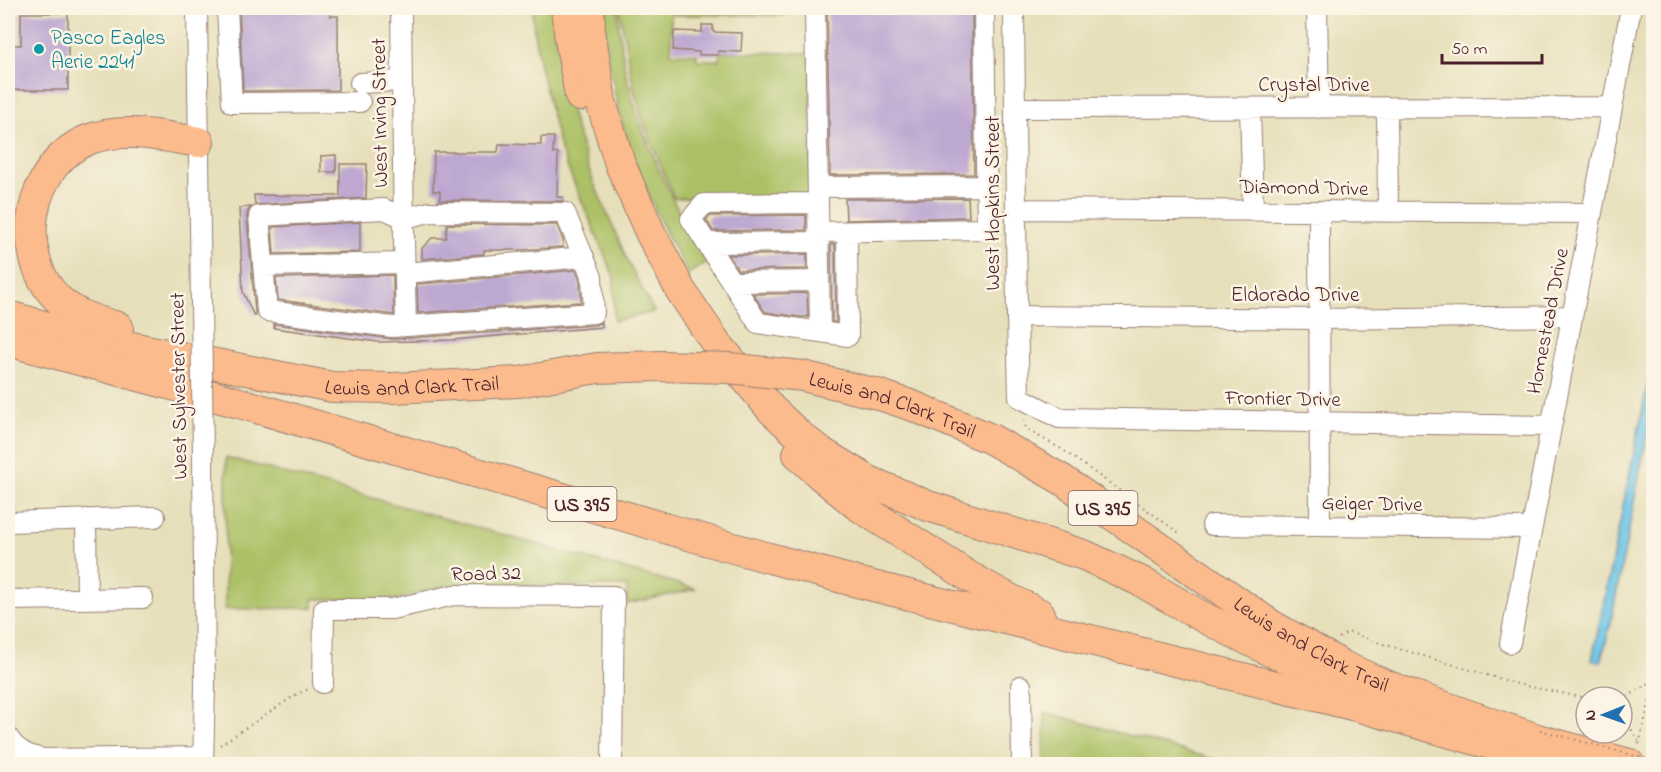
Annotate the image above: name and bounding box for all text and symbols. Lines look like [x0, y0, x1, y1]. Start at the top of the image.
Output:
place label: Pasco Eagles Aerie 2241 [51, 24, 166, 78]
scale bar [1442, 27, 1542, 65]
text: 50 m [1451, 37, 1488, 63]
street label: West Irving Street [365, 38, 399, 188]
marker: Pasco Eagles Aerie 2241 [32, 42, 46, 56]
street label: Crystal Drive [1258, 71, 1370, 103]
street label: West Hopkins Street [979, 116, 1009, 290]
street label: Diamond Drive [1238, 173, 1369, 205]
street label: Homestead Drive [1520, 245, 1578, 397]
street label: Eldorado Drive [1231, 281, 1360, 311]
street label: West Sylvester Street [163, 292, 199, 480]
street label: Lewis and Clark Trail [806, 365, 980, 448]
street label: Lewis and Clark Trail [322, 370, 500, 405]
street label: Frontier Drive [1224, 384, 1342, 416]
road number: US 395 [548, 487, 616, 521]
street label: Geiger Drive [1321, 489, 1423, 523]
road number: US 395 [1068, 491, 1138, 525]
street label: Road 32 [451, 559, 521, 591]
street label: Lewis and Clark Trail [1227, 590, 1392, 702]
north arrow [1574, 685, 1634, 745]
text: N [1579, 709, 1603, 721]

